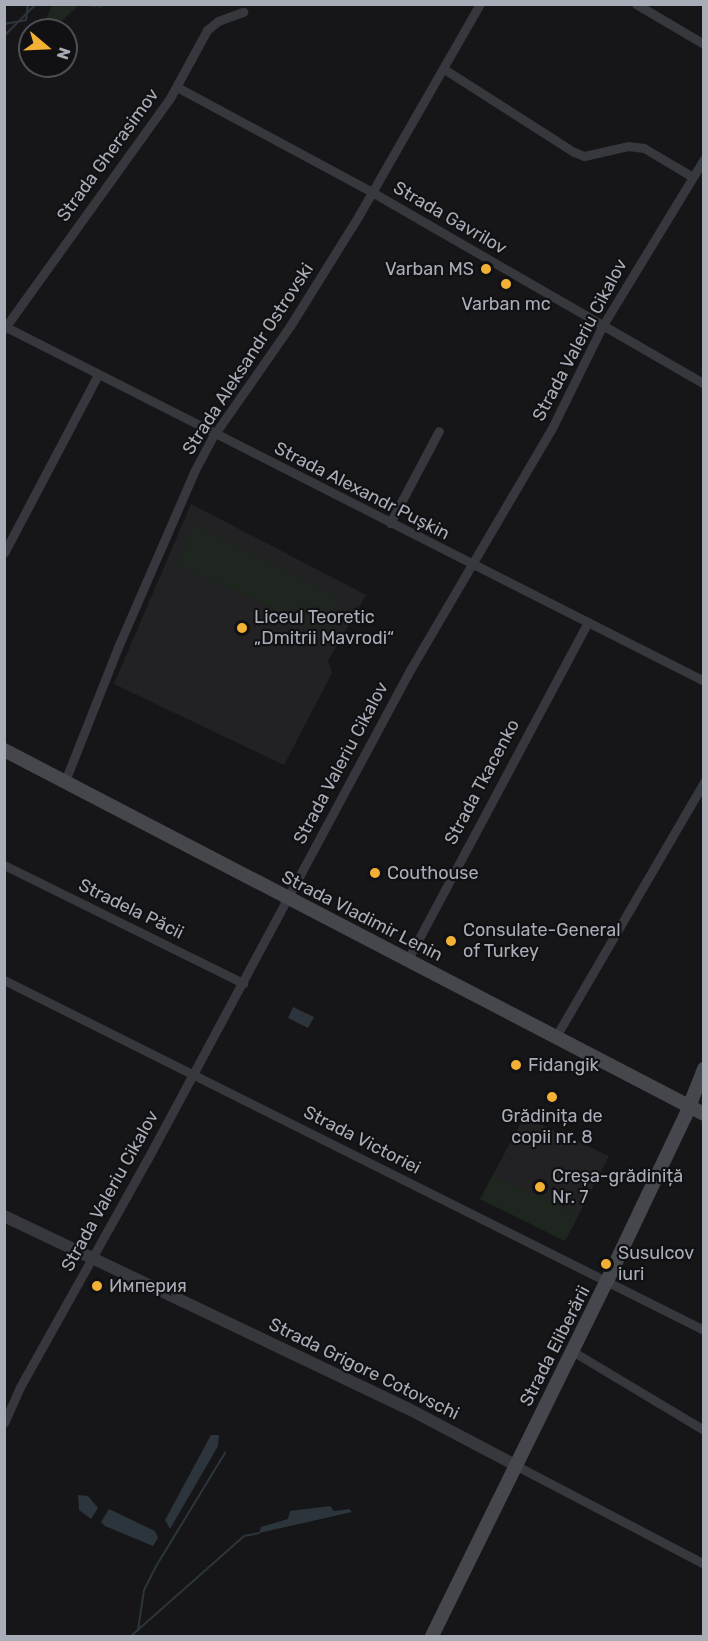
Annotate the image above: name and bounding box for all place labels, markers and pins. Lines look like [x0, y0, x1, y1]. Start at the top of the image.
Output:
place label: Varban MS [385, 258, 474, 280]
marker: Varban MS [479, 262, 493, 276]
marker: Varban mc [499, 277, 513, 291]
place label: Varban mc [461, 293, 551, 315]
place label: Liceul Teoretic „Dmitrii Mavrodi“ [254, 607, 394, 650]
marker: Liceul Teoretic „Dmitrii Mavrodi“ [235, 621, 249, 635]
place label: Couthouse [387, 862, 479, 884]
marker: Couthouse [368, 866, 382, 880]
place label: Consulate-General of Turkey [463, 920, 621, 962]
marker: Consulate-General of Turkey [444, 934, 458, 948]
place label: Fidangik [528, 1054, 599, 1076]
marker: Fidangik [509, 1058, 523, 1072]
marker: Grădinița de copii nr. 8 [545, 1090, 559, 1104]
place label: Grădinița de copii nr. 8 [501, 1106, 603, 1148]
place label: Creșa-grădiniță Nr. 7 [552, 1166, 683, 1208]
marker: Creșa-grădiniță Nr. 7 [533, 1180, 547, 1194]
place label: Susulcov iuri [618, 1243, 694, 1286]
marker: Susulcov iuri [599, 1257, 613, 1271]
place label: Империя [109, 1275, 187, 1297]
marker: Империя [90, 1279, 104, 1293]

